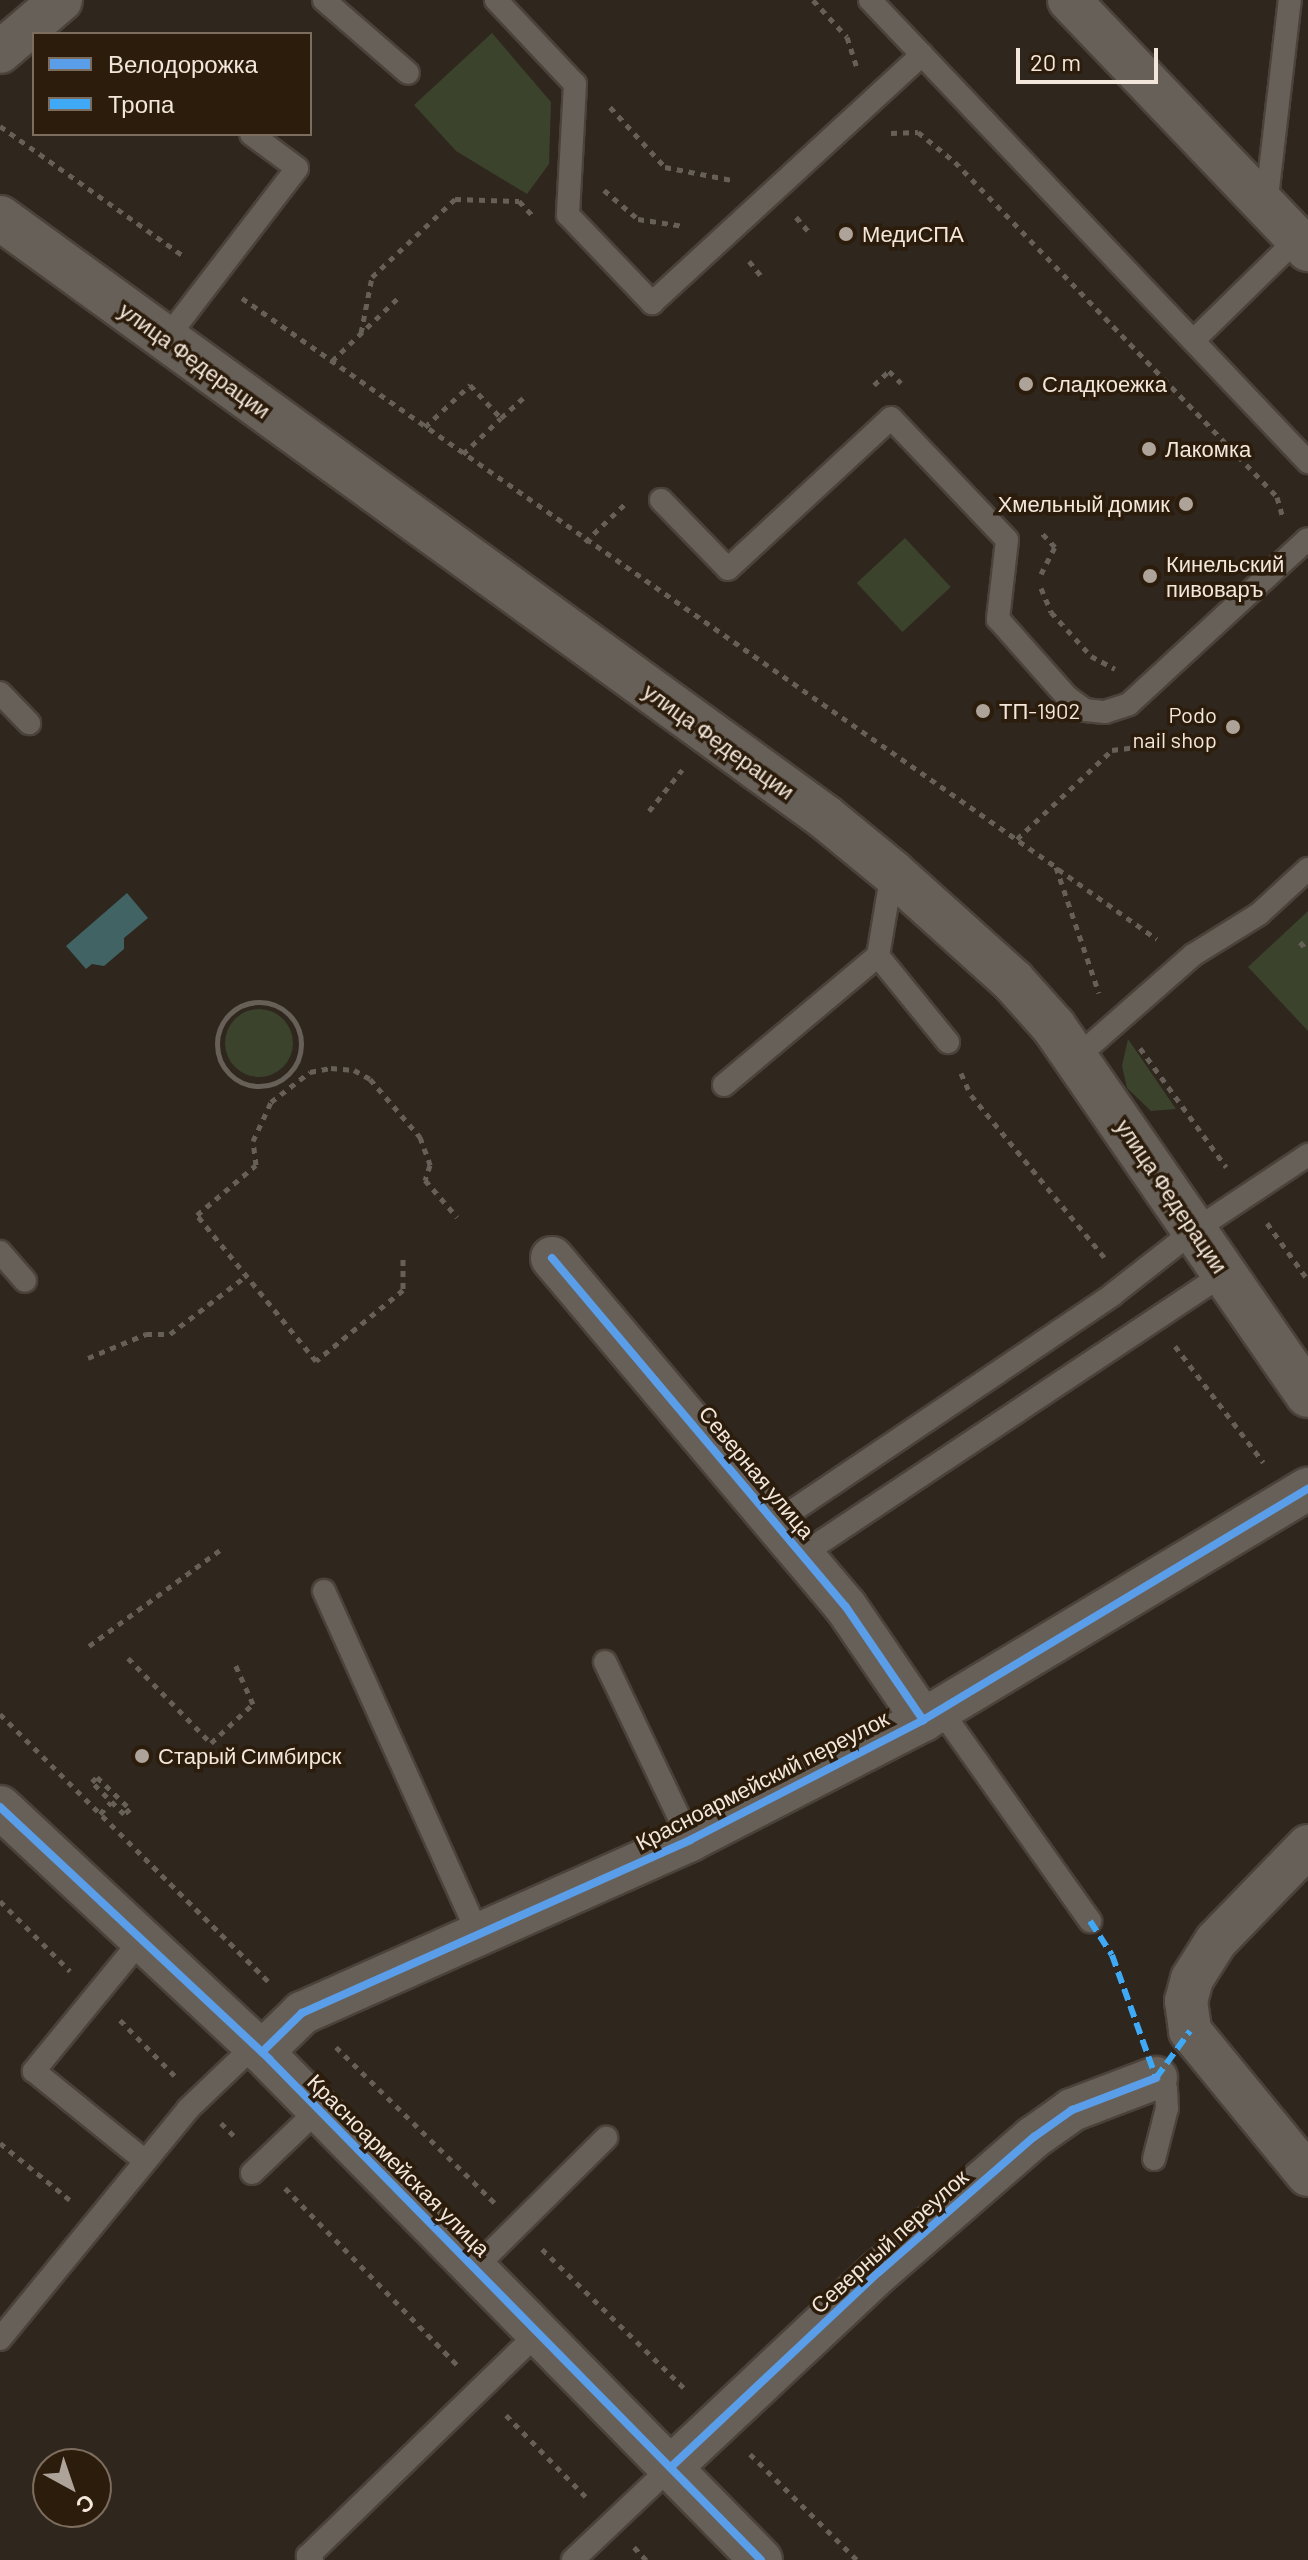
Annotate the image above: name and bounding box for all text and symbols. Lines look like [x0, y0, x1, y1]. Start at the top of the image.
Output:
legend [32, 32, 312, 136]
scale bar [1020, 32, 1162, 82]
text: 20 m [1030, 47, 1081, 76]
text: Велодорожка [108, 49, 258, 78]
text: Тропа [108, 89, 174, 118]
place label: МедиСПА [862, 221, 964, 247]
marker: МедиСПА [837, 225, 855, 243]
street label: улица Федерации [114, 296, 276, 424]
place label: Сладкоежка [1042, 371, 1167, 397]
marker: Сладкоежка [1017, 375, 1035, 393]
place label: Лакомка [1165, 436, 1251, 462]
marker: Лакомка [1140, 440, 1158, 458]
place label: Хмельный домик [998, 491, 1170, 517]
marker: Хмельный домик [1177, 495, 1195, 513]
place label: Кинельский пивоваръ [1166, 550, 1284, 602]
marker: Кинельский пивоваръ [1141, 567, 1159, 585]
street label: улица Федерации [638, 677, 800, 805]
place label: ТП-1902 [999, 698, 1080, 724]
place label: Podo nail shop [1132, 701, 1217, 752]
marker: ТП-1902 [974, 702, 992, 720]
marker: Podo nail shop [1224, 718, 1242, 736]
street label: улица Федерации [1111, 1114, 1233, 1278]
street label: Северная улица [694, 1400, 820, 1544]
street label: Красноармейский переулок [631, 1705, 893, 1855]
place label: Старый Симбирск [158, 1743, 341, 1769]
marker: Старый Симбирск [133, 1747, 151, 1765]
street label: Красноармейская улица [302, 2068, 496, 2262]
street label: Северный переулок [805, 2163, 973, 2319]
north arrow [32, 2448, 112, 2528]
text: С [72, 2490, 101, 2520]

